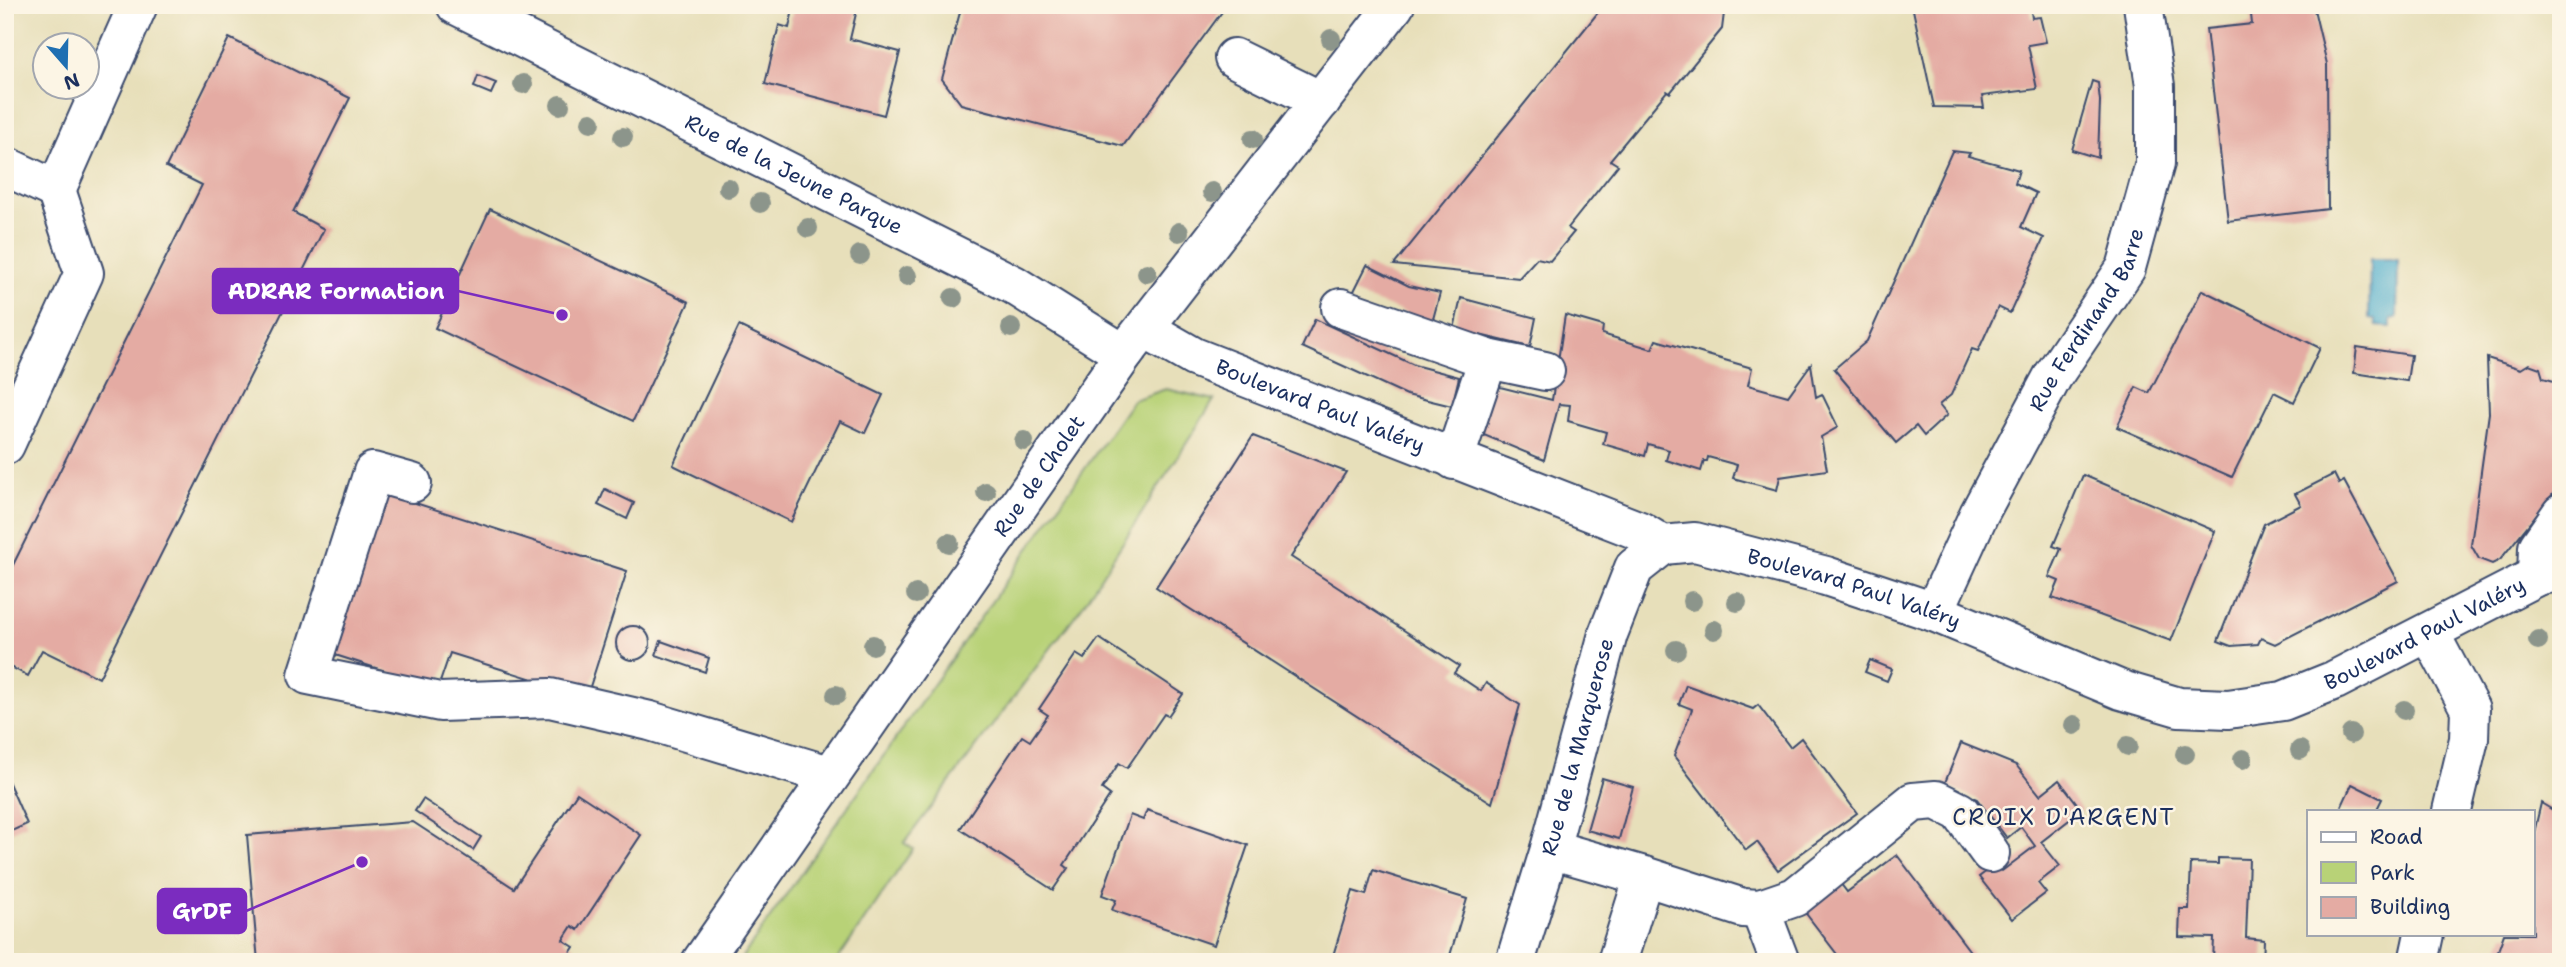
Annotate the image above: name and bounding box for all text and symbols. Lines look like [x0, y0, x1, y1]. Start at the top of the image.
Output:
north arrow [32, 32, 102, 102]
text: N [60, 67, 83, 96]
street label: Rue de la Jeune Parque [680, 108, 908, 241]
street label: Rue Ferdinand Barre [2023, 225, 2150, 416]
callout: ADRAR Formation [213, 269, 458, 313]
text: ADRAR Formation [227, 276, 445, 306]
street label: Boulevard Paul Valéry [1212, 353, 1429, 460]
street label: Rue de Cholet [987, 410, 1091, 542]
street label: Boulevard Paul Valéry [1744, 542, 1965, 636]
street label: Boulevard Paul Valéry [2320, 571, 2530, 697]
street label: Rue de la Marquerose [1535, 635, 1620, 859]
district label: CROIX D'ARGENT [1952, 802, 2176, 832]
legend [2307, 810, 2534, 936]
text: Road [2370, 823, 2423, 851]
text: Park [2370, 859, 2415, 887]
callout: GrDF [158, 889, 246, 933]
text: Building [2370, 893, 2450, 921]
text: GrDF [172, 896, 232, 926]

